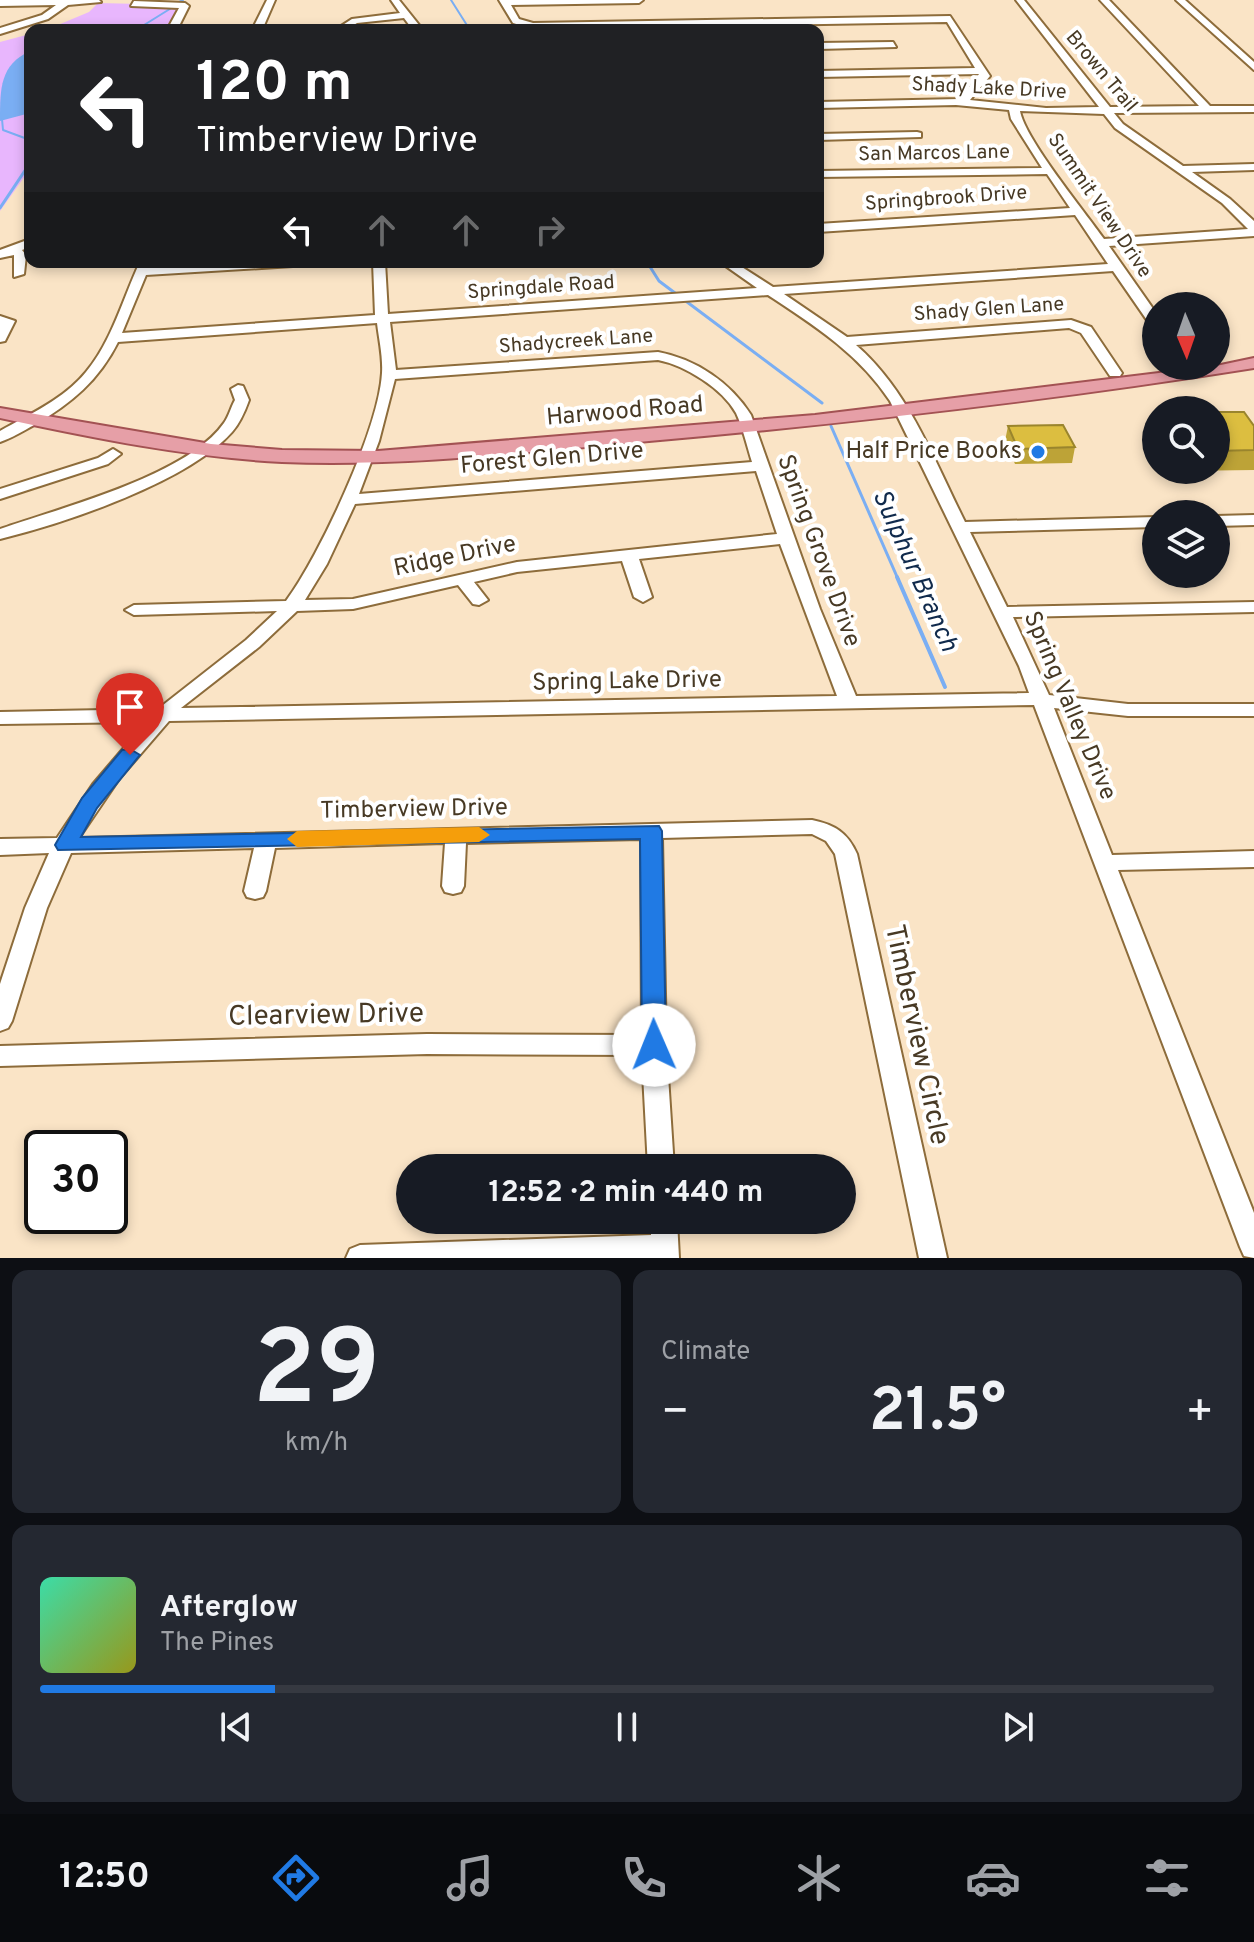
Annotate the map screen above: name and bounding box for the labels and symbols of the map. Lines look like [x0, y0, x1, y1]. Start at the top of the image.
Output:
street label: Brown Trail [1059, 26, 1143, 118]
street label: Shady Lake Drive [911, 72, 1067, 106]
street label: Summit View Drive [1041, 129, 1157, 283]
street label: San Marcos Lane [858, 140, 1010, 168]
street label: Springbrook Drive [864, 180, 1028, 218]
street label: Springdale Road [467, 270, 615, 306]
street label: Shady Glen Lane [913, 292, 1065, 328]
north arrow [1142, 292, 1230, 380]
street label: Shadycreek Lane [498, 324, 654, 360]
street label: Harwood Road [545, 390, 705, 434]
street label: Forest Glen Drive [459, 436, 645, 482]
place label: Half Price Books [846, 437, 1022, 467]
marker: Half Price Books [1029, 443, 1047, 461]
street label: Spring Grove Drive [769, 451, 867, 651]
water label: Sulphur Branch [864, 485, 964, 657]
street label: Ridge Drive [391, 529, 519, 585]
street label: Spring Valley Drive [1016, 607, 1122, 805]
street label: Spring Lake Drive [532, 665, 722, 699]
pin [96, 673, 164, 755]
street label: Timberview Drive [320, 793, 508, 827]
street label: Timberview Circle [875, 921, 957, 1149]
street label: Clearview Drive [228, 996, 424, 1036]
position arrow [612, 1003, 696, 1087]
speed limit sign: 30 [24, 1130, 128, 1234]

